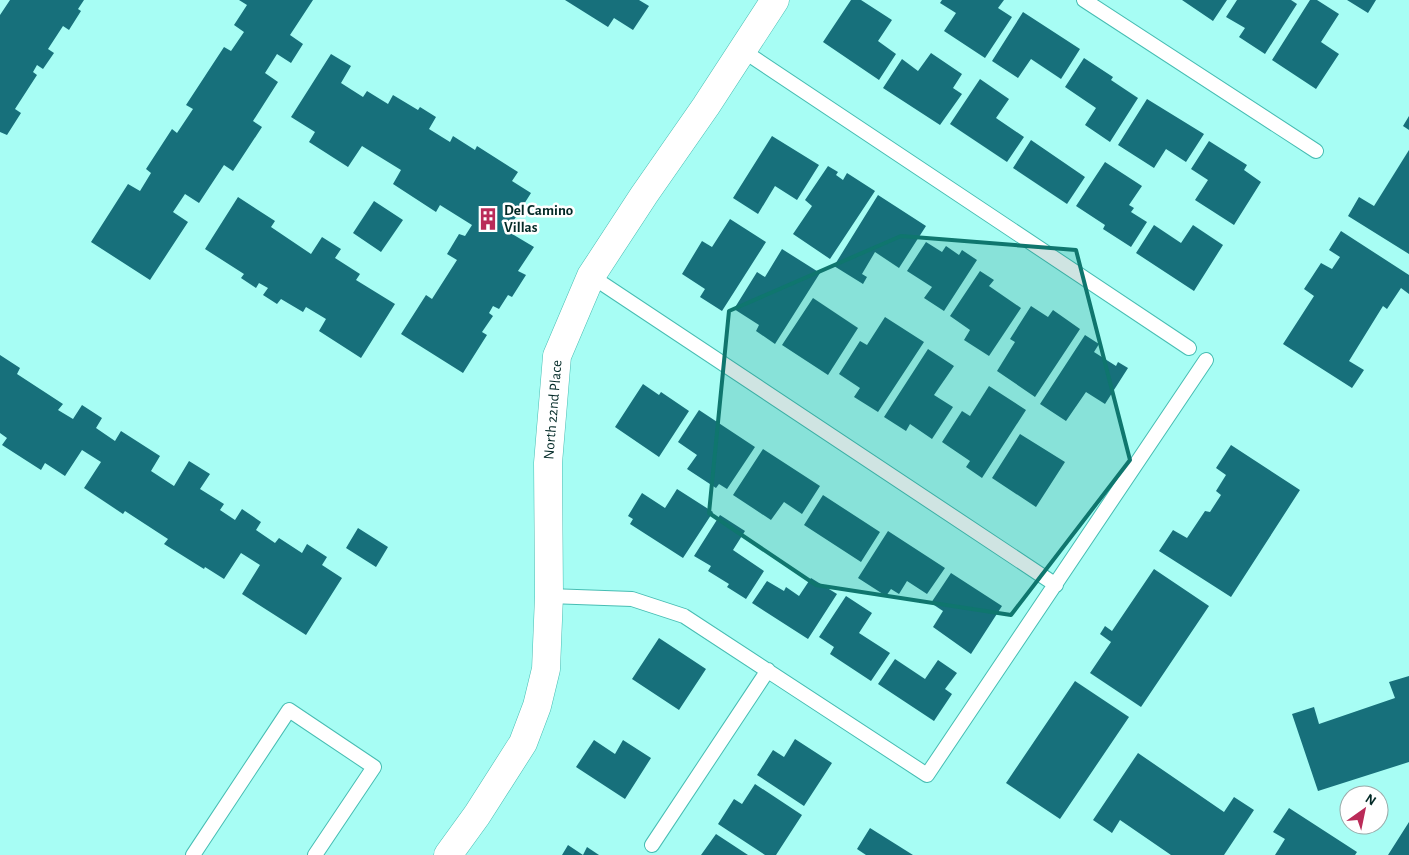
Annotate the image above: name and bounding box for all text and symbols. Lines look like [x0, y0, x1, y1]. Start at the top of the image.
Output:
place label: Del Camino Villas [504, 203, 573, 235]
building icon: Del Camino Villas [475, 206, 501, 232]
street label: North 22nd Place [541, 359, 565, 460]
north arrow [1339, 785, 1389, 835]
text: N [1363, 791, 1378, 808]

